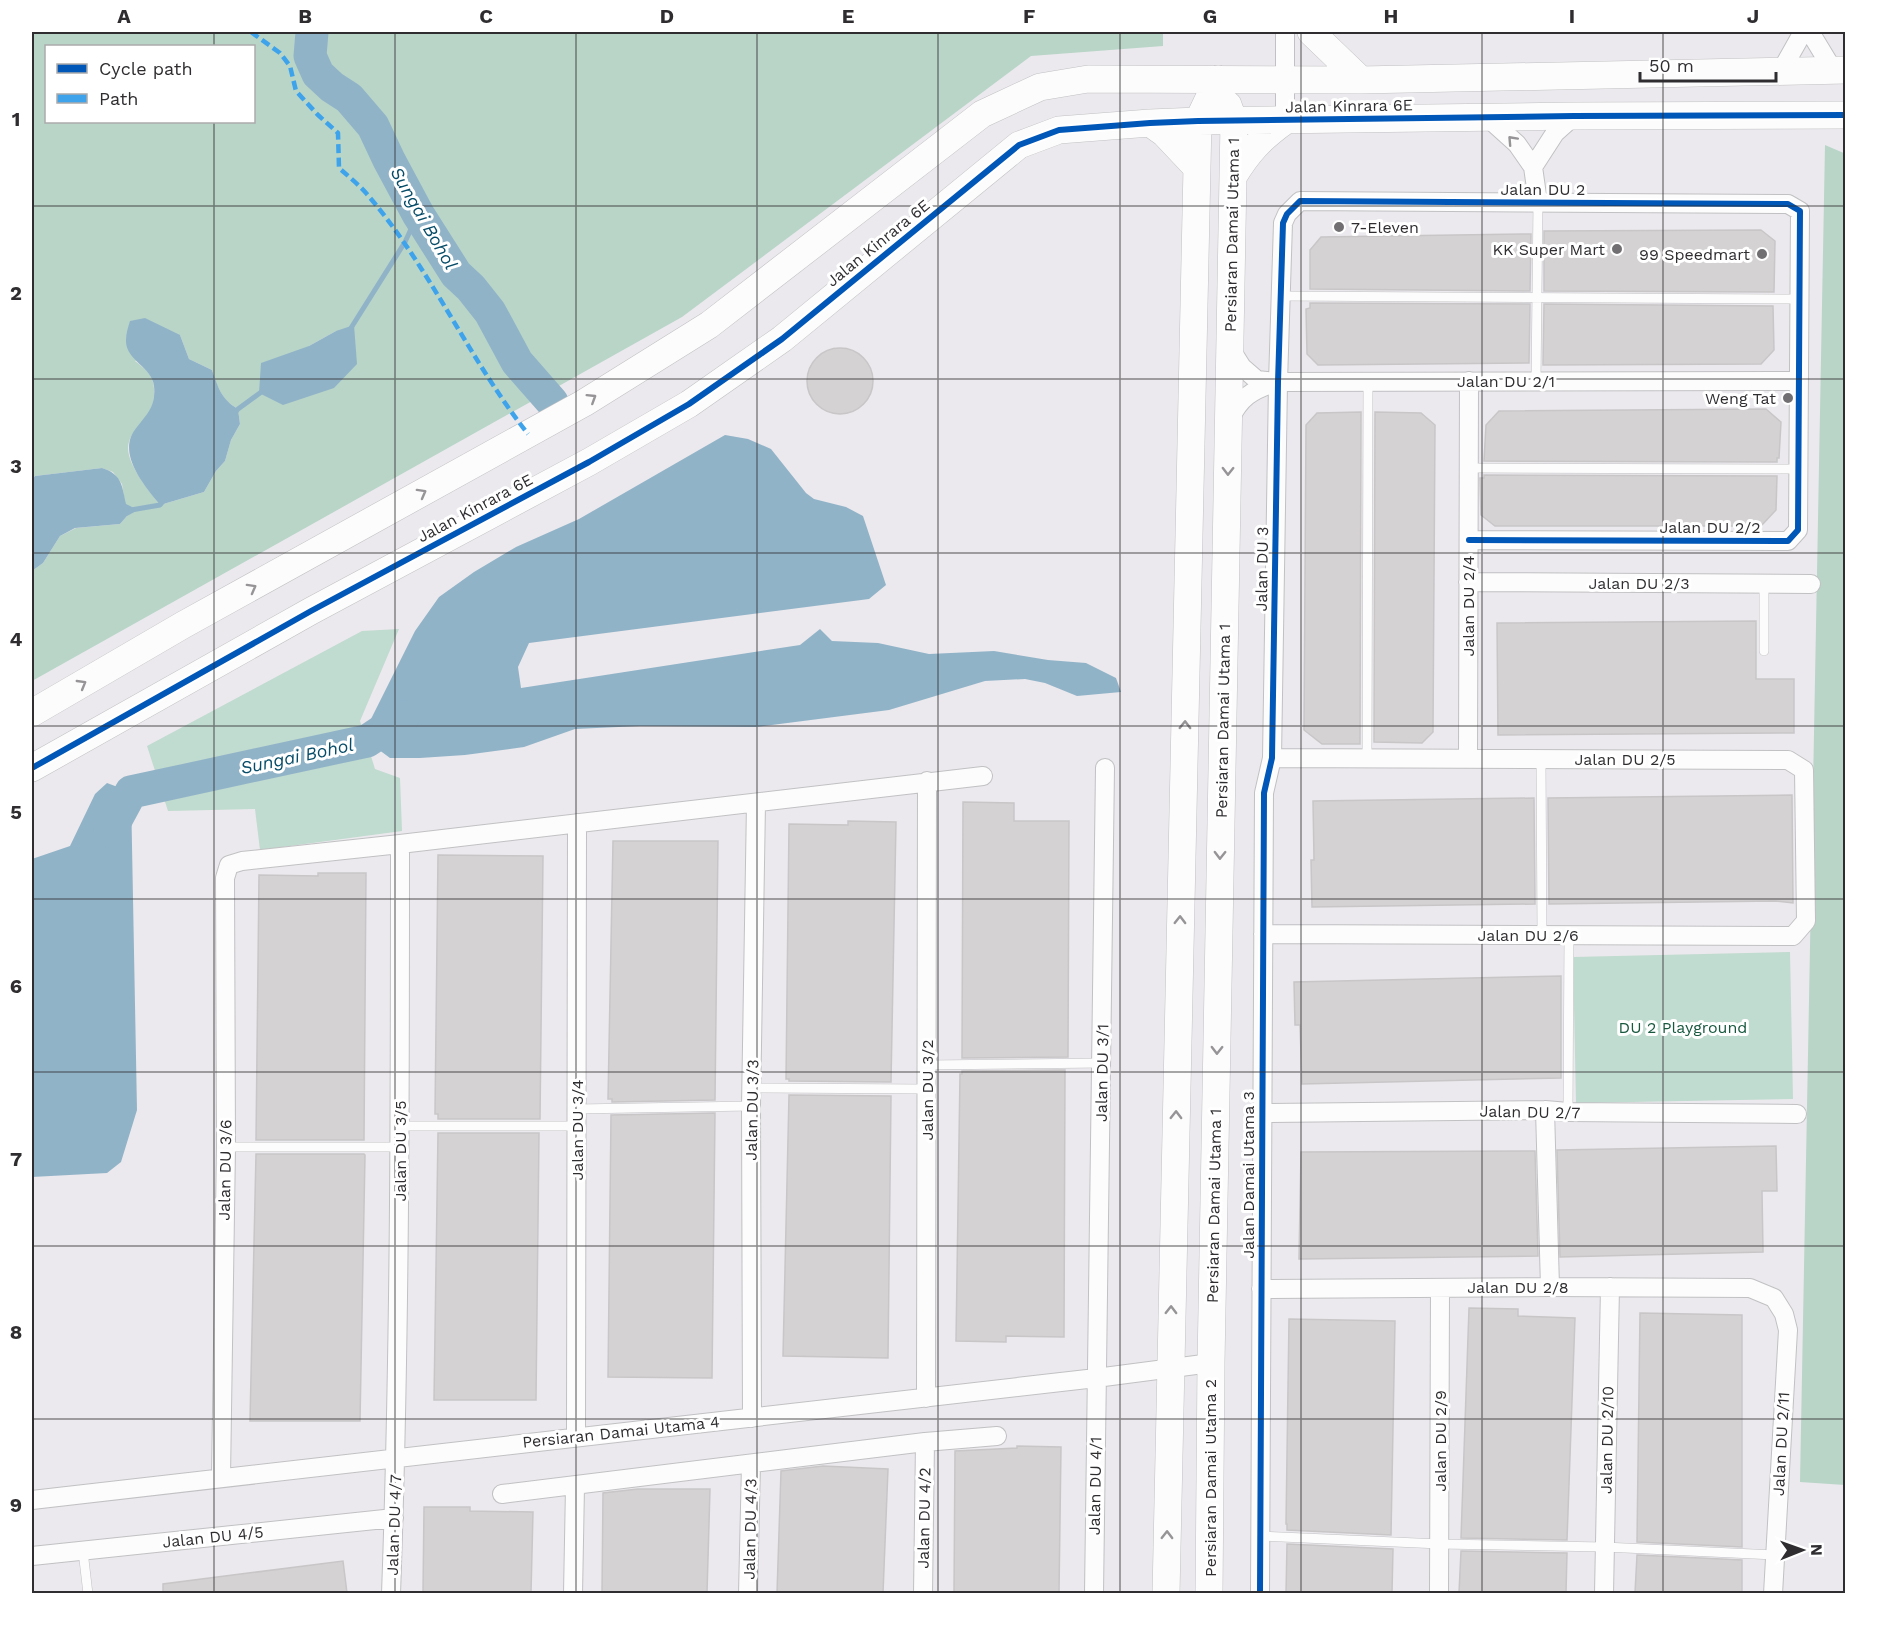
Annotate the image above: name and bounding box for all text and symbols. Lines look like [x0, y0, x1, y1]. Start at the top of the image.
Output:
text: A [117, 4, 131, 28]
text: B [298, 4, 312, 28]
text: C [479, 4, 493, 28]
text: D [660, 4, 674, 28]
text: E [842, 4, 854, 28]
text: F [1023, 4, 1035, 28]
text: G [1203, 4, 1217, 28]
text: H [1384, 4, 1398, 28]
text: I [1569, 4, 1575, 28]
text: J [1747, 4, 1759, 28]
legend [45, 45, 255, 123]
scale bar [1640, 45, 1776, 83]
text: 50 m [1649, 55, 1694, 76]
text: Cycle path [99, 58, 193, 79]
text: Path [99, 88, 139, 109]
street label: Jalan Kinrara 6E [1285, 95, 1413, 117]
text: 1 [12, 107, 20, 131]
one-way arrow [1508, 137, 1519, 147]
street label: Persiaran Damai Utama 1 [1221, 138, 1243, 332]
water label: Sungai Bohol [386, 163, 462, 273]
street label: Jalan DU 2 [1501, 180, 1585, 199]
street label: Jalan Kinrara 6E [822, 195, 934, 291]
place label: 7-Eleven [1351, 218, 1419, 237]
marker: 7-Eleven [1332, 220, 1346, 234]
place label: KK Super Mart [1492, 240, 1605, 259]
marker: KK Super Mart [1610, 242, 1624, 256]
place label: 99 Speedmart [1639, 245, 1750, 264]
marker: 99 Speedmart [1755, 247, 1769, 261]
text: 2 [10, 281, 22, 305]
street label: Jalan DU 2/1 [1457, 372, 1555, 391]
place label: Weng Tat [1705, 389, 1776, 408]
marker: Weng Tat [1781, 391, 1795, 405]
one-way arrow [586, 393, 596, 405]
text: 3 [10, 454, 22, 478]
one-way arrow [1221, 466, 1234, 475]
street label: Jalan Kinrara 6E [414, 470, 536, 546]
one-way arrow [416, 489, 426, 500]
street label: Jalan DU 2/2 [1659, 518, 1761, 537]
street label: Jalan DU 3 [1252, 526, 1272, 612]
street label: Jalan DU 2/4 [1459, 555, 1478, 656]
street label: Jalan DU 2/3 [1588, 574, 1690, 593]
one-way arrow [246, 584, 256, 595]
street label: Persiaran Damai Utama 1 [1212, 624, 1234, 818]
text: 4 [10, 627, 23, 651]
one-way arrow [76, 680, 86, 691]
one-way arrow [1178, 721, 1191, 730]
water label: Sungai Bohol [239, 734, 355, 778]
street label: Jalan DU 2/5 [1574, 750, 1676, 769]
text: 5 [10, 800, 22, 824]
one-way arrow [1214, 850, 1227, 859]
one-way arrow [1174, 916, 1186, 925]
street label: Jalan DU 2/6 [1477, 926, 1579, 945]
text: 6 [10, 974, 22, 998]
park label: DU 2 Playground [1619, 1018, 1747, 1037]
street label: Jalan DU 3/1 [1092, 1024, 1112, 1122]
street label: Jalan DU 3/2 [918, 1039, 937, 1141]
one-way arrow [1211, 1045, 1223, 1054]
street label: Jalan DU 3/3 [742, 1059, 762, 1161]
street label: Jalan DU 3/4 [568, 1079, 587, 1180]
street label: Jalan Damai Utama 3 [1239, 1091, 1258, 1259]
street label: Jalan DU 3/5 [391, 1100, 410, 1202]
street label: Jalan DU 2/7 [1479, 1102, 1581, 1122]
street label: Persiaran Damai Utama 1 [1203, 1109, 1225, 1303]
one-way arrow [1170, 1111, 1182, 1120]
street label: Jalan DU 3/6 [215, 1119, 235, 1221]
text: 7 [10, 1147, 22, 1171]
street label: Jalan DU 2/8 [1467, 1278, 1569, 1297]
one-way arrow [1165, 1306, 1178, 1315]
text: 8 [10, 1320, 22, 1344]
street label: Persiaran Damai Utama 2 [1201, 1379, 1220, 1577]
street label: Jalan DU 2/10 [1597, 1386, 1617, 1494]
street label: Jalan DU 2/9 [1431, 1390, 1450, 1492]
street label: Jalan DU 2/11 [1769, 1391, 1793, 1497]
street label: Persiaran Damai Utama 4 [521, 1412, 721, 1452]
street label: Jalan DU 4/1 [1085, 1437, 1105, 1535]
street label: Jalan DU 4/2 [914, 1467, 934, 1569]
street label: Jalan DU 4/7 [383, 1474, 405, 1576]
street label: Jalan DU 4/3 [740, 1478, 760, 1580]
text: 9 [10, 1493, 22, 1517]
north arrow [1772, 1520, 1832, 1580]
street label: Jalan DU 4/5 [162, 1522, 264, 1552]
one-way arrow [1161, 1531, 1174, 1540]
text: N [1807, 1544, 1826, 1556]

